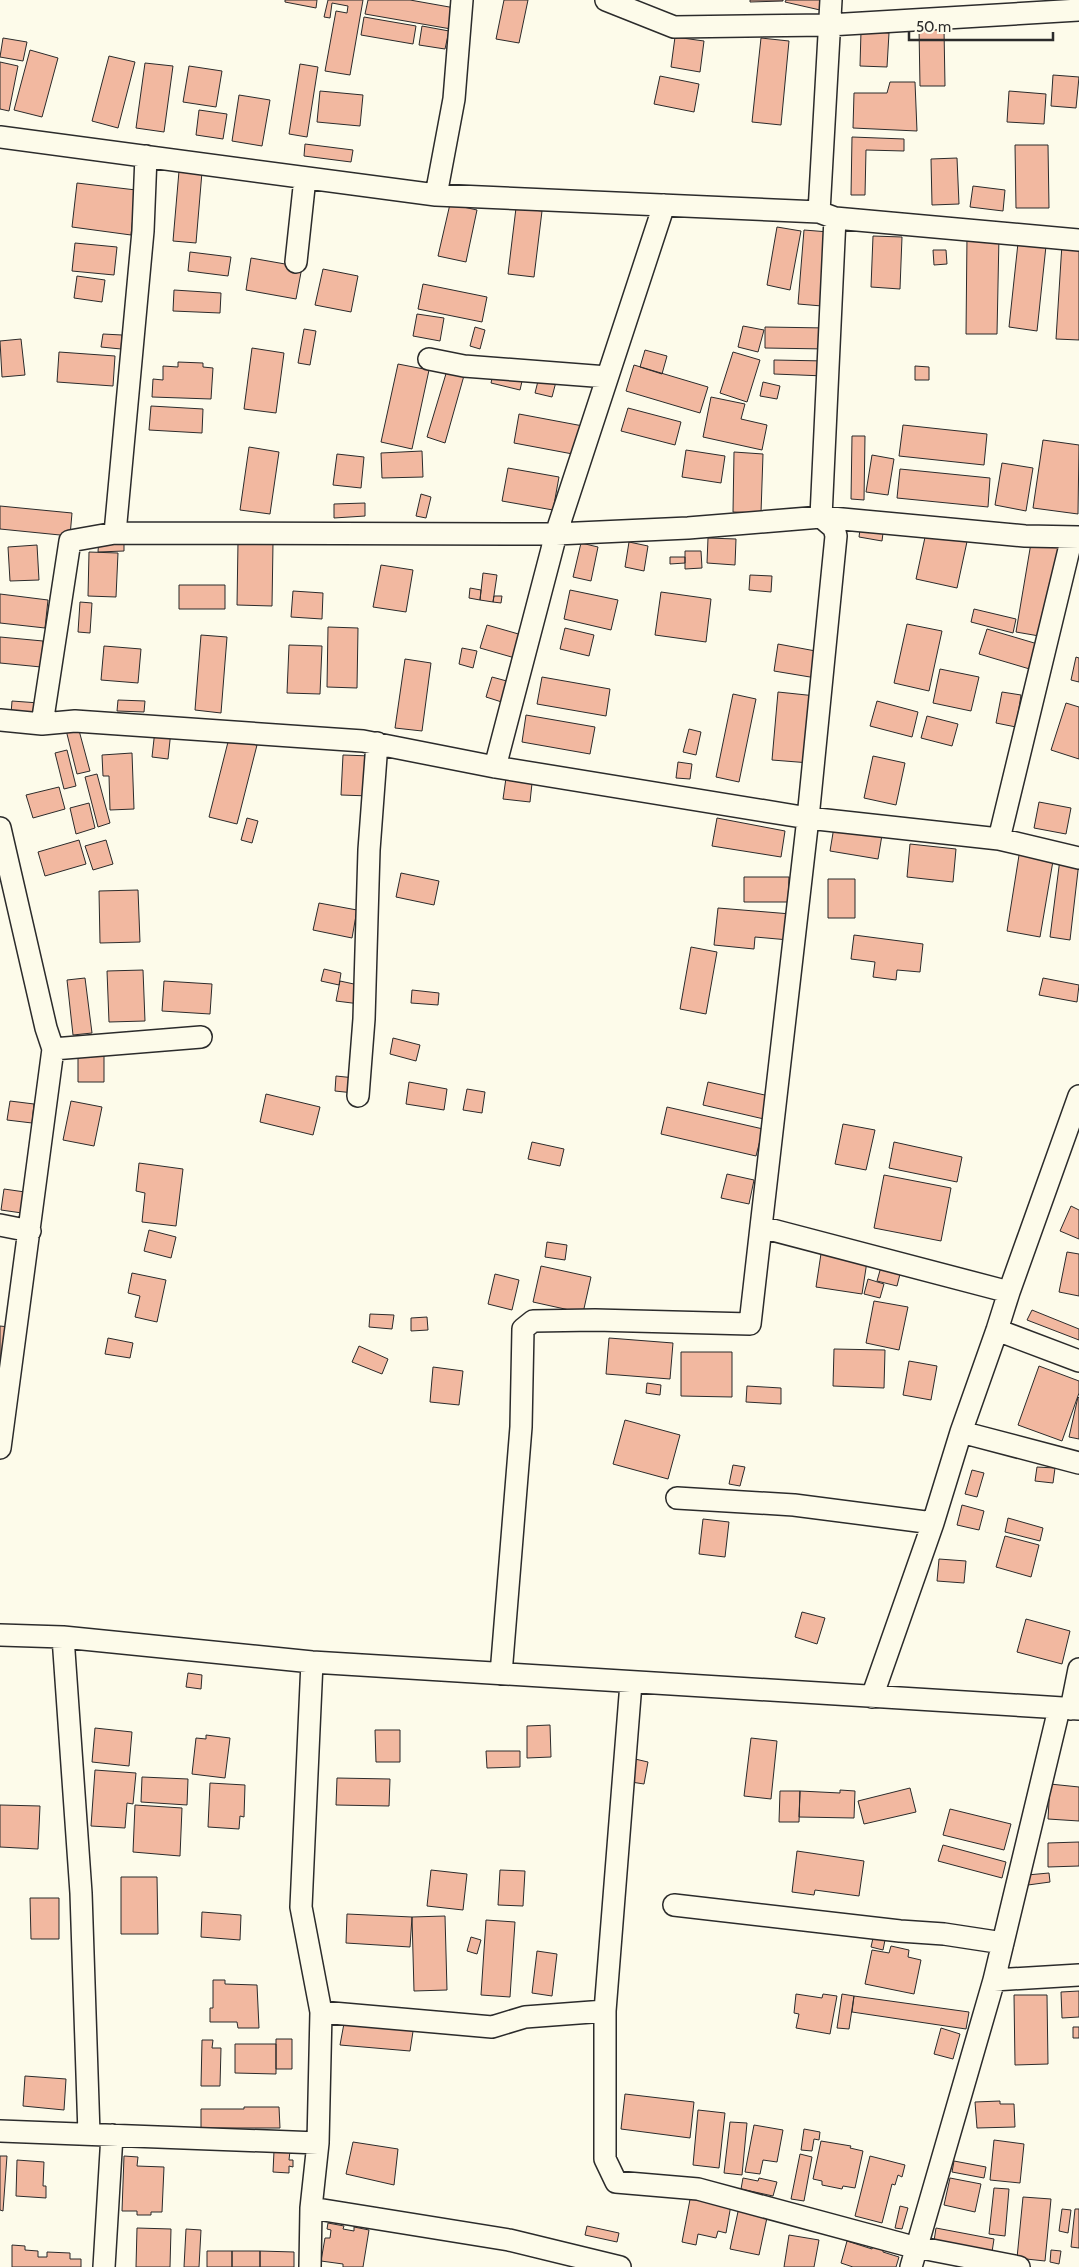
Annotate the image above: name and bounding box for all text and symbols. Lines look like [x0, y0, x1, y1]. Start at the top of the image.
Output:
scale bar [909, 10, 1053, 42]
text: 50 m [916, 18, 951, 36]

